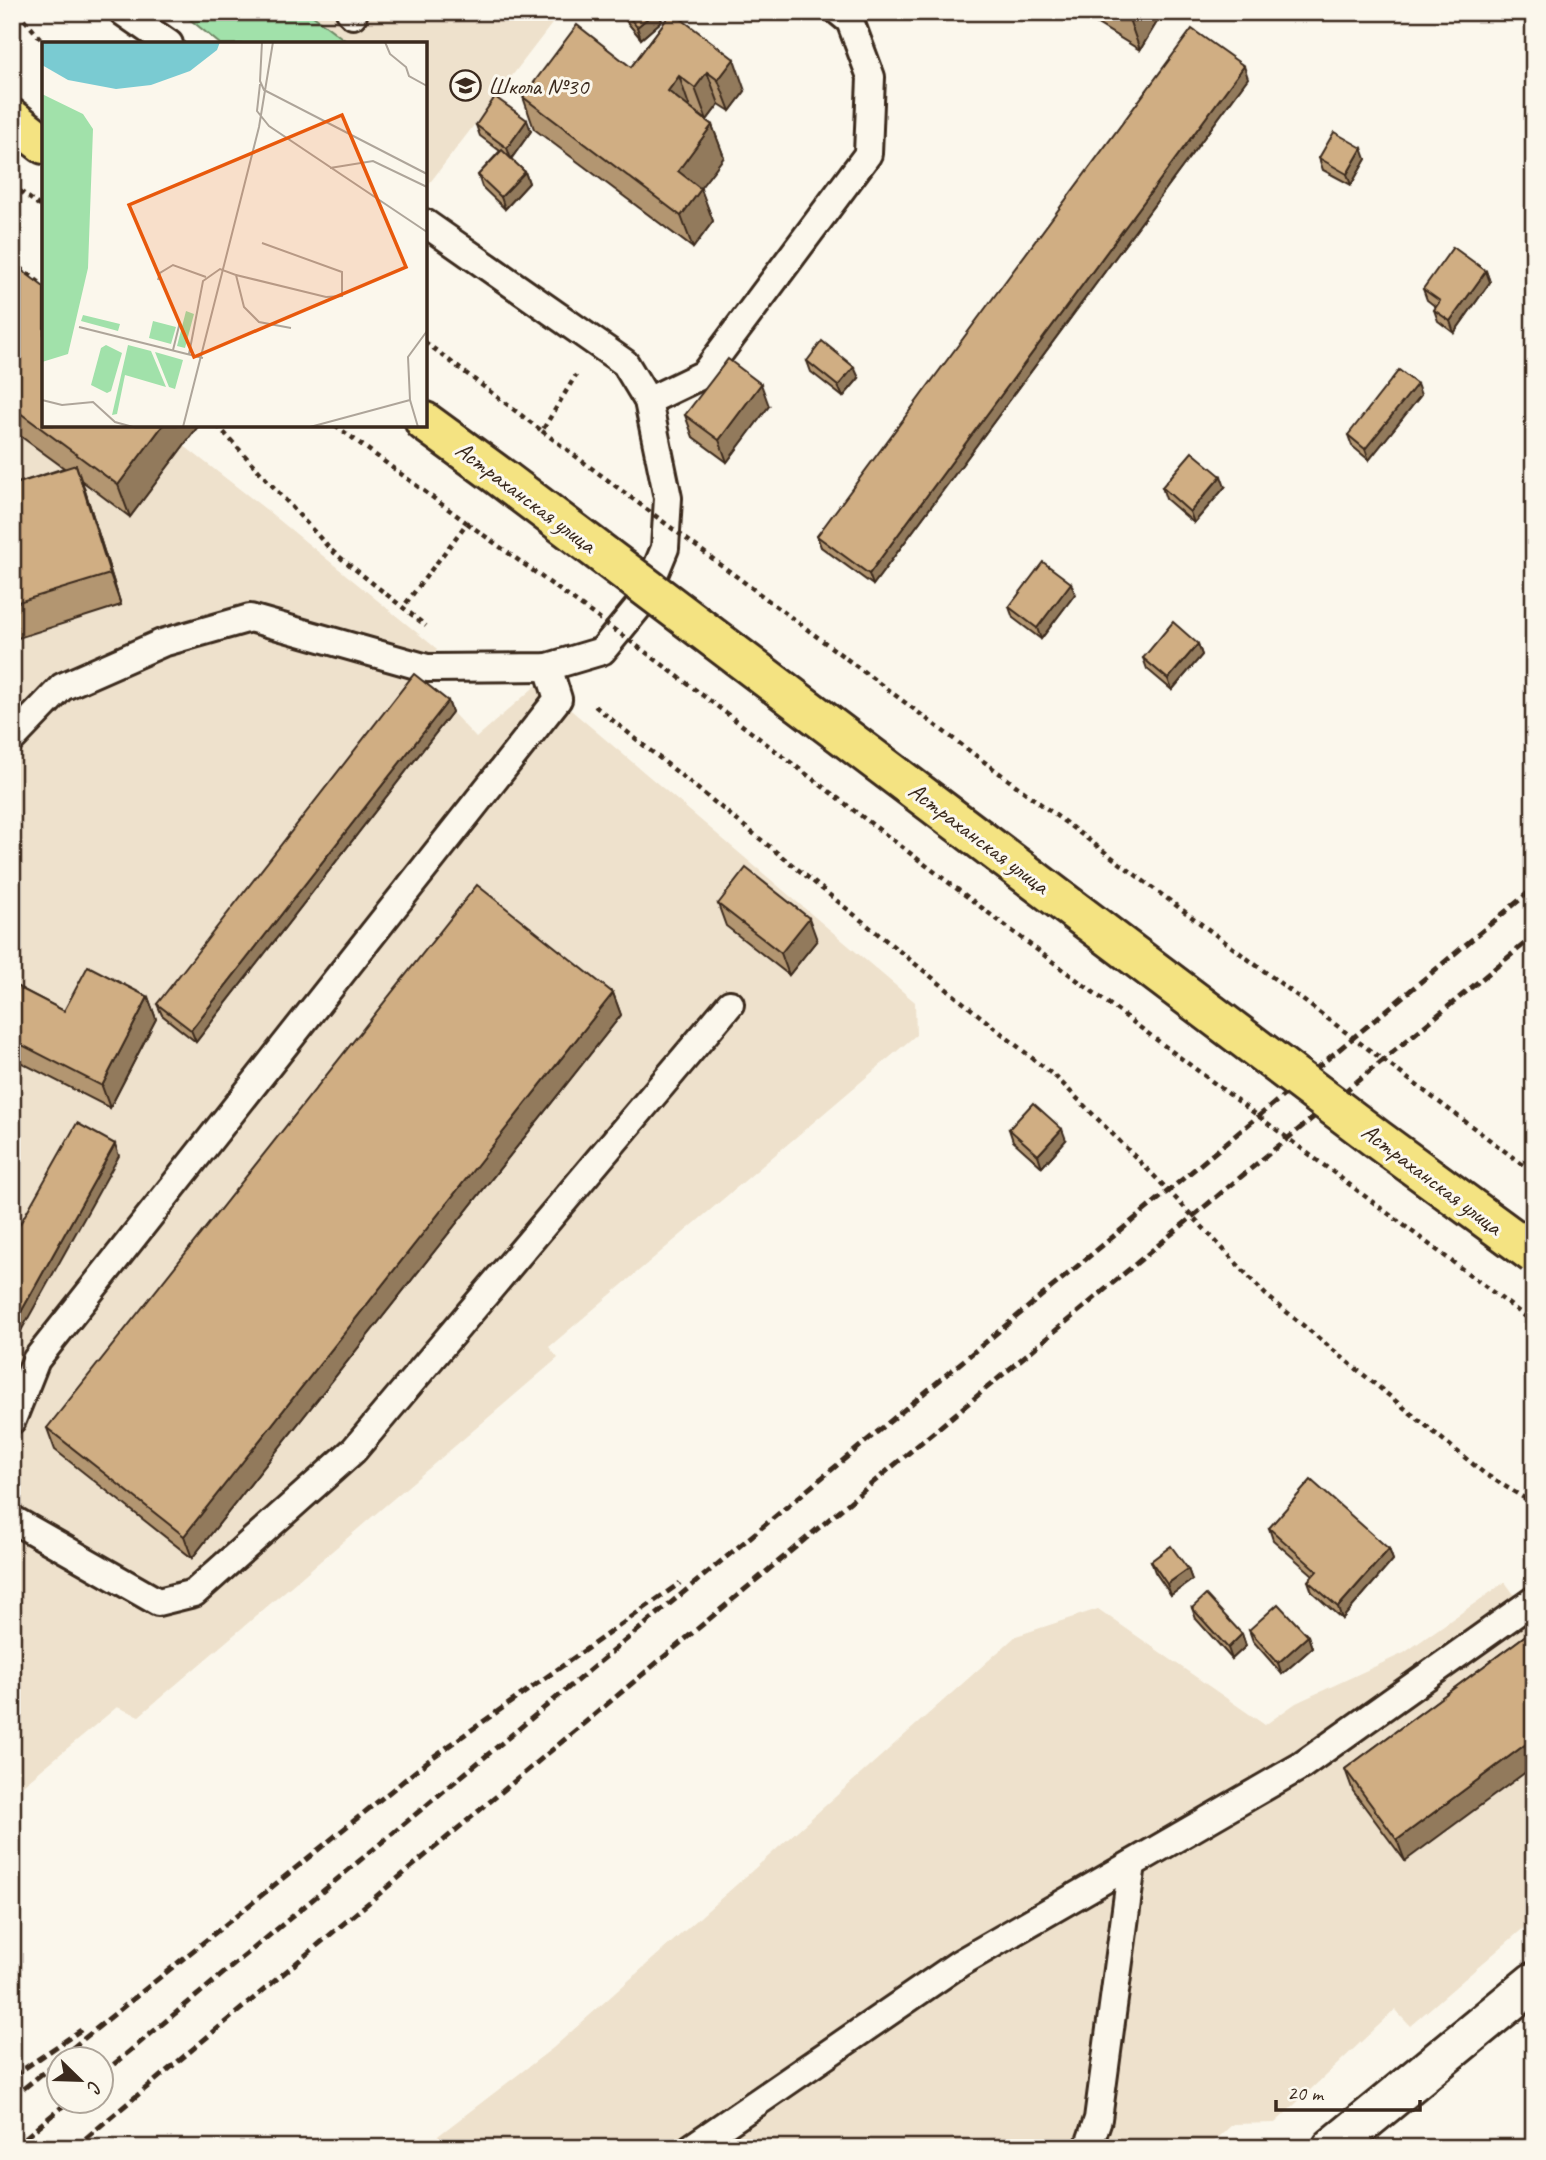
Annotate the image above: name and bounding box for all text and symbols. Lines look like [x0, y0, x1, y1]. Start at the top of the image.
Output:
inset map [42, 42, 427, 427]
school or university icon: Школа №30 [448, 69, 482, 103]
place label: Школа №30 [488, 71, 590, 101]
street label: Астраханская улица [450, 434, 603, 561]
street label: Астраханская улица [903, 775, 1056, 902]
street label: Астраханская улица [1356, 1116, 1509, 1243]
north arrow [46, 2044, 116, 2114]
scale bar [1276, 2069, 1420, 2113]
text: С [81, 2077, 108, 2098]
text: 20 m [1287, 2080, 1325, 2106]

